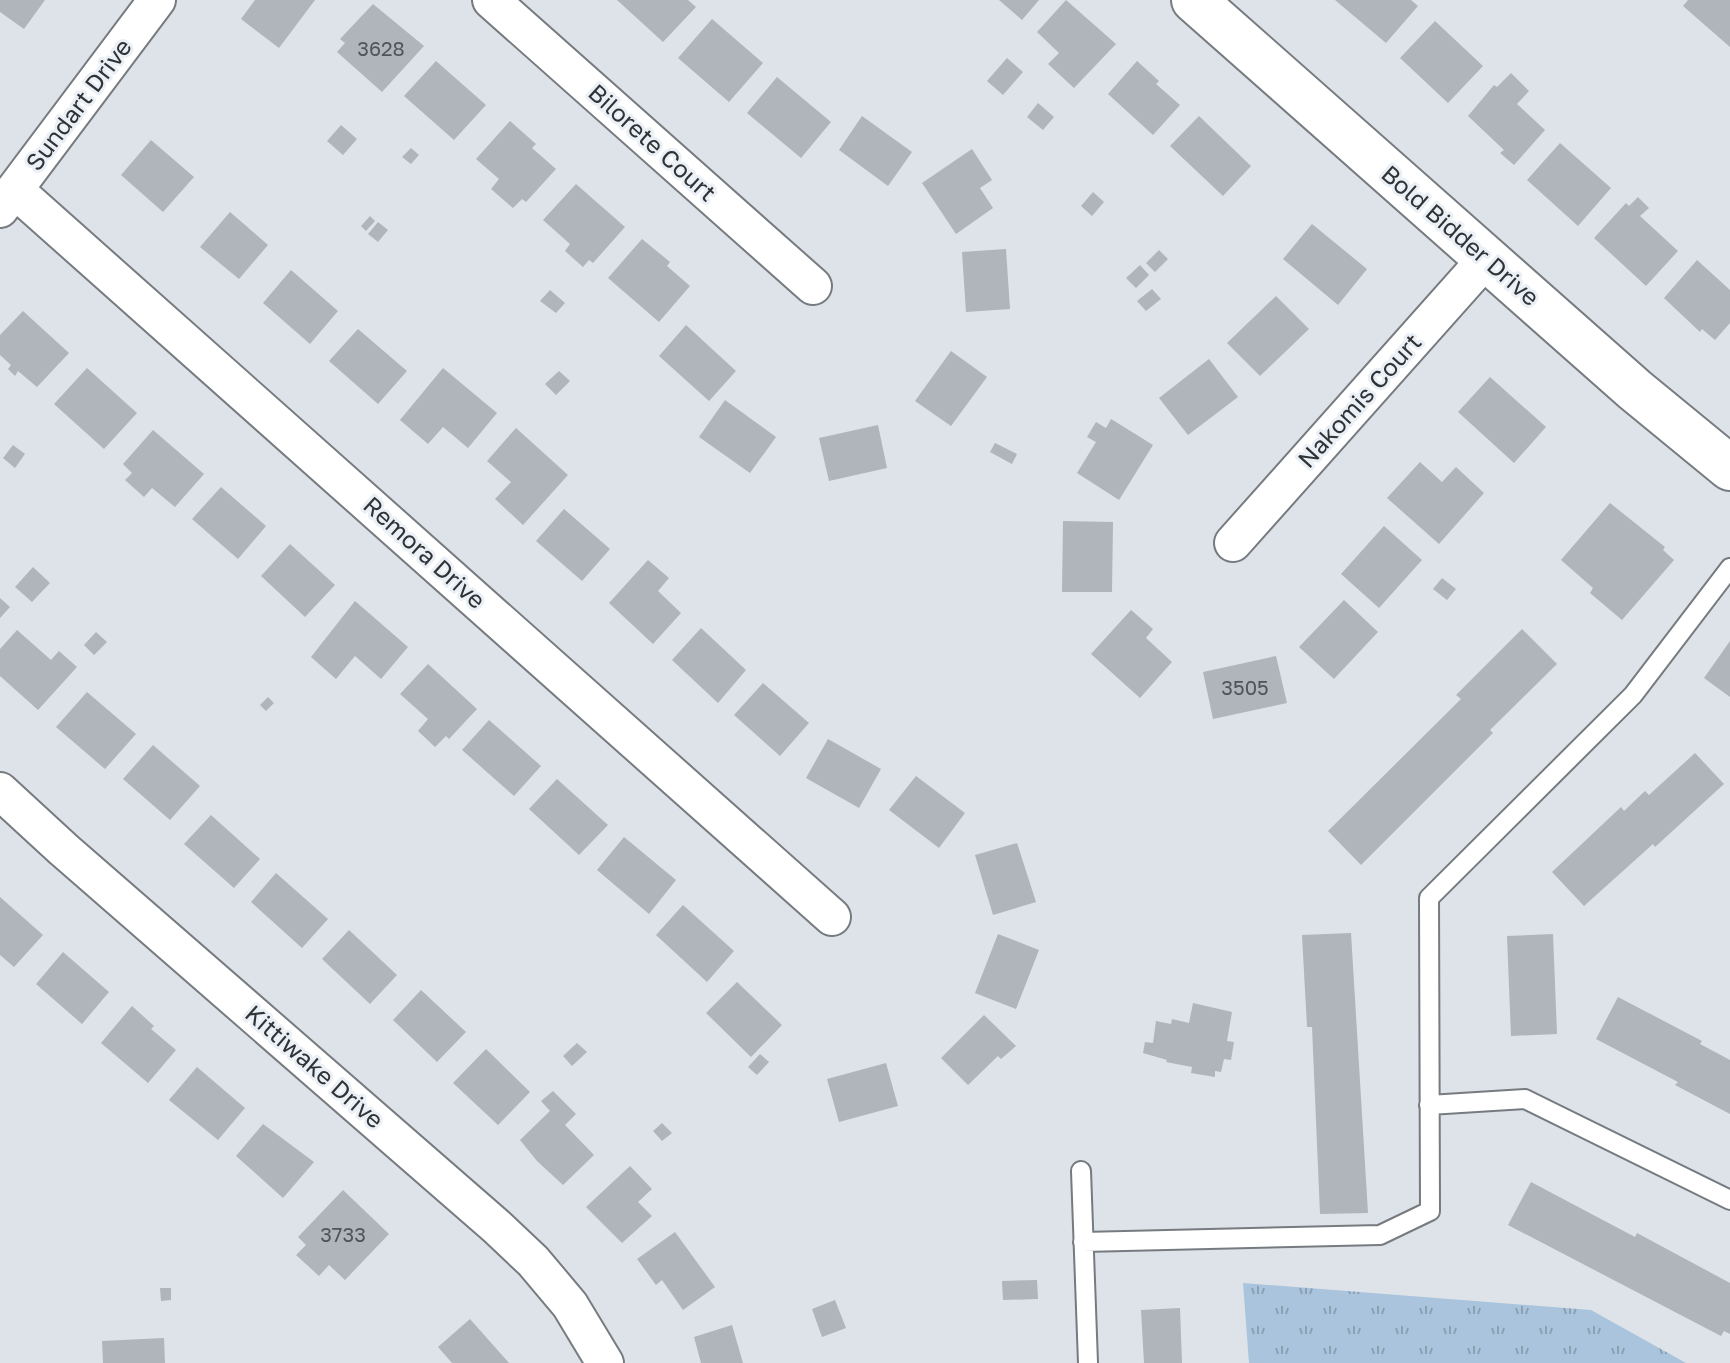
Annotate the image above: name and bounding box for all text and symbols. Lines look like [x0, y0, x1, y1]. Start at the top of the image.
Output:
street label: Sundart Drive [19, 32, 137, 176]
house number: 3628 [357, 36, 405, 60]
street label: Bilorete Court [583, 77, 723, 207]
street label: Bold Bidder Drive [1376, 158, 1546, 311]
street label: Nakomis Court [1291, 327, 1427, 473]
street label: Remora Drive [358, 490, 492, 614]
house number: 3505 [1221, 675, 1269, 699]
street label: Kittiwake Drive [240, 998, 390, 1134]
house number: 3733 [320, 1222, 366, 1246]

